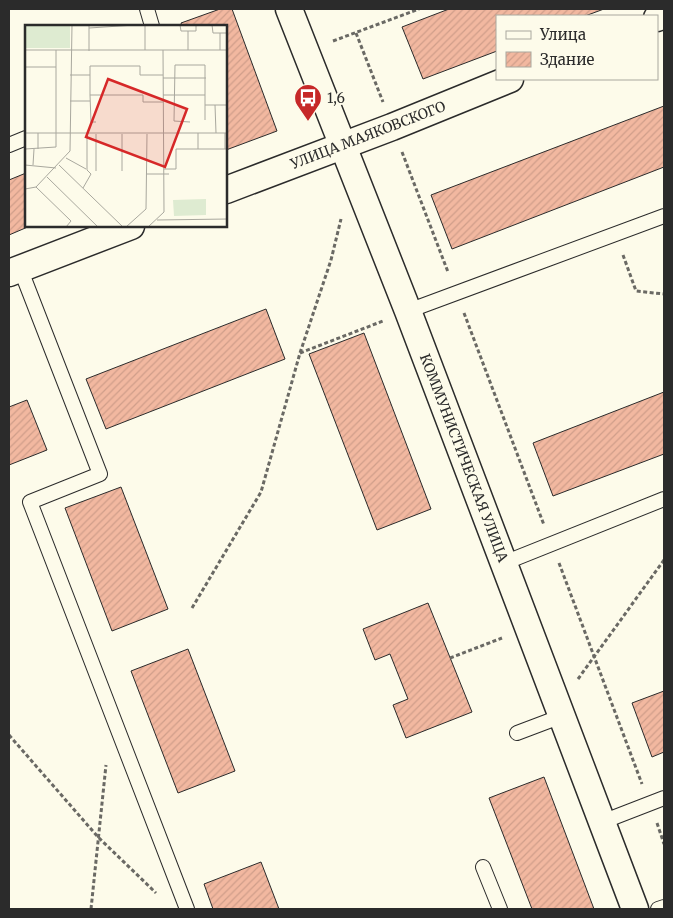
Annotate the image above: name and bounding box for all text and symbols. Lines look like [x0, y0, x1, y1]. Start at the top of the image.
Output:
legend [496, 15, 658, 80]
inset map [25, 25, 228, 228]
text: Улица [539, 25, 586, 44]
text: Здание [540, 50, 594, 69]
bus stop icon: 1,6 [293, 83, 323, 122]
place label: 1,6 [327, 89, 345, 107]
street label: УЛИЦА МАЯКОВСКОГО [287, 97, 448, 173]
street label: КОММУНИСТИЧЕСКАЯ УЛИЦА [416, 351, 512, 565]

